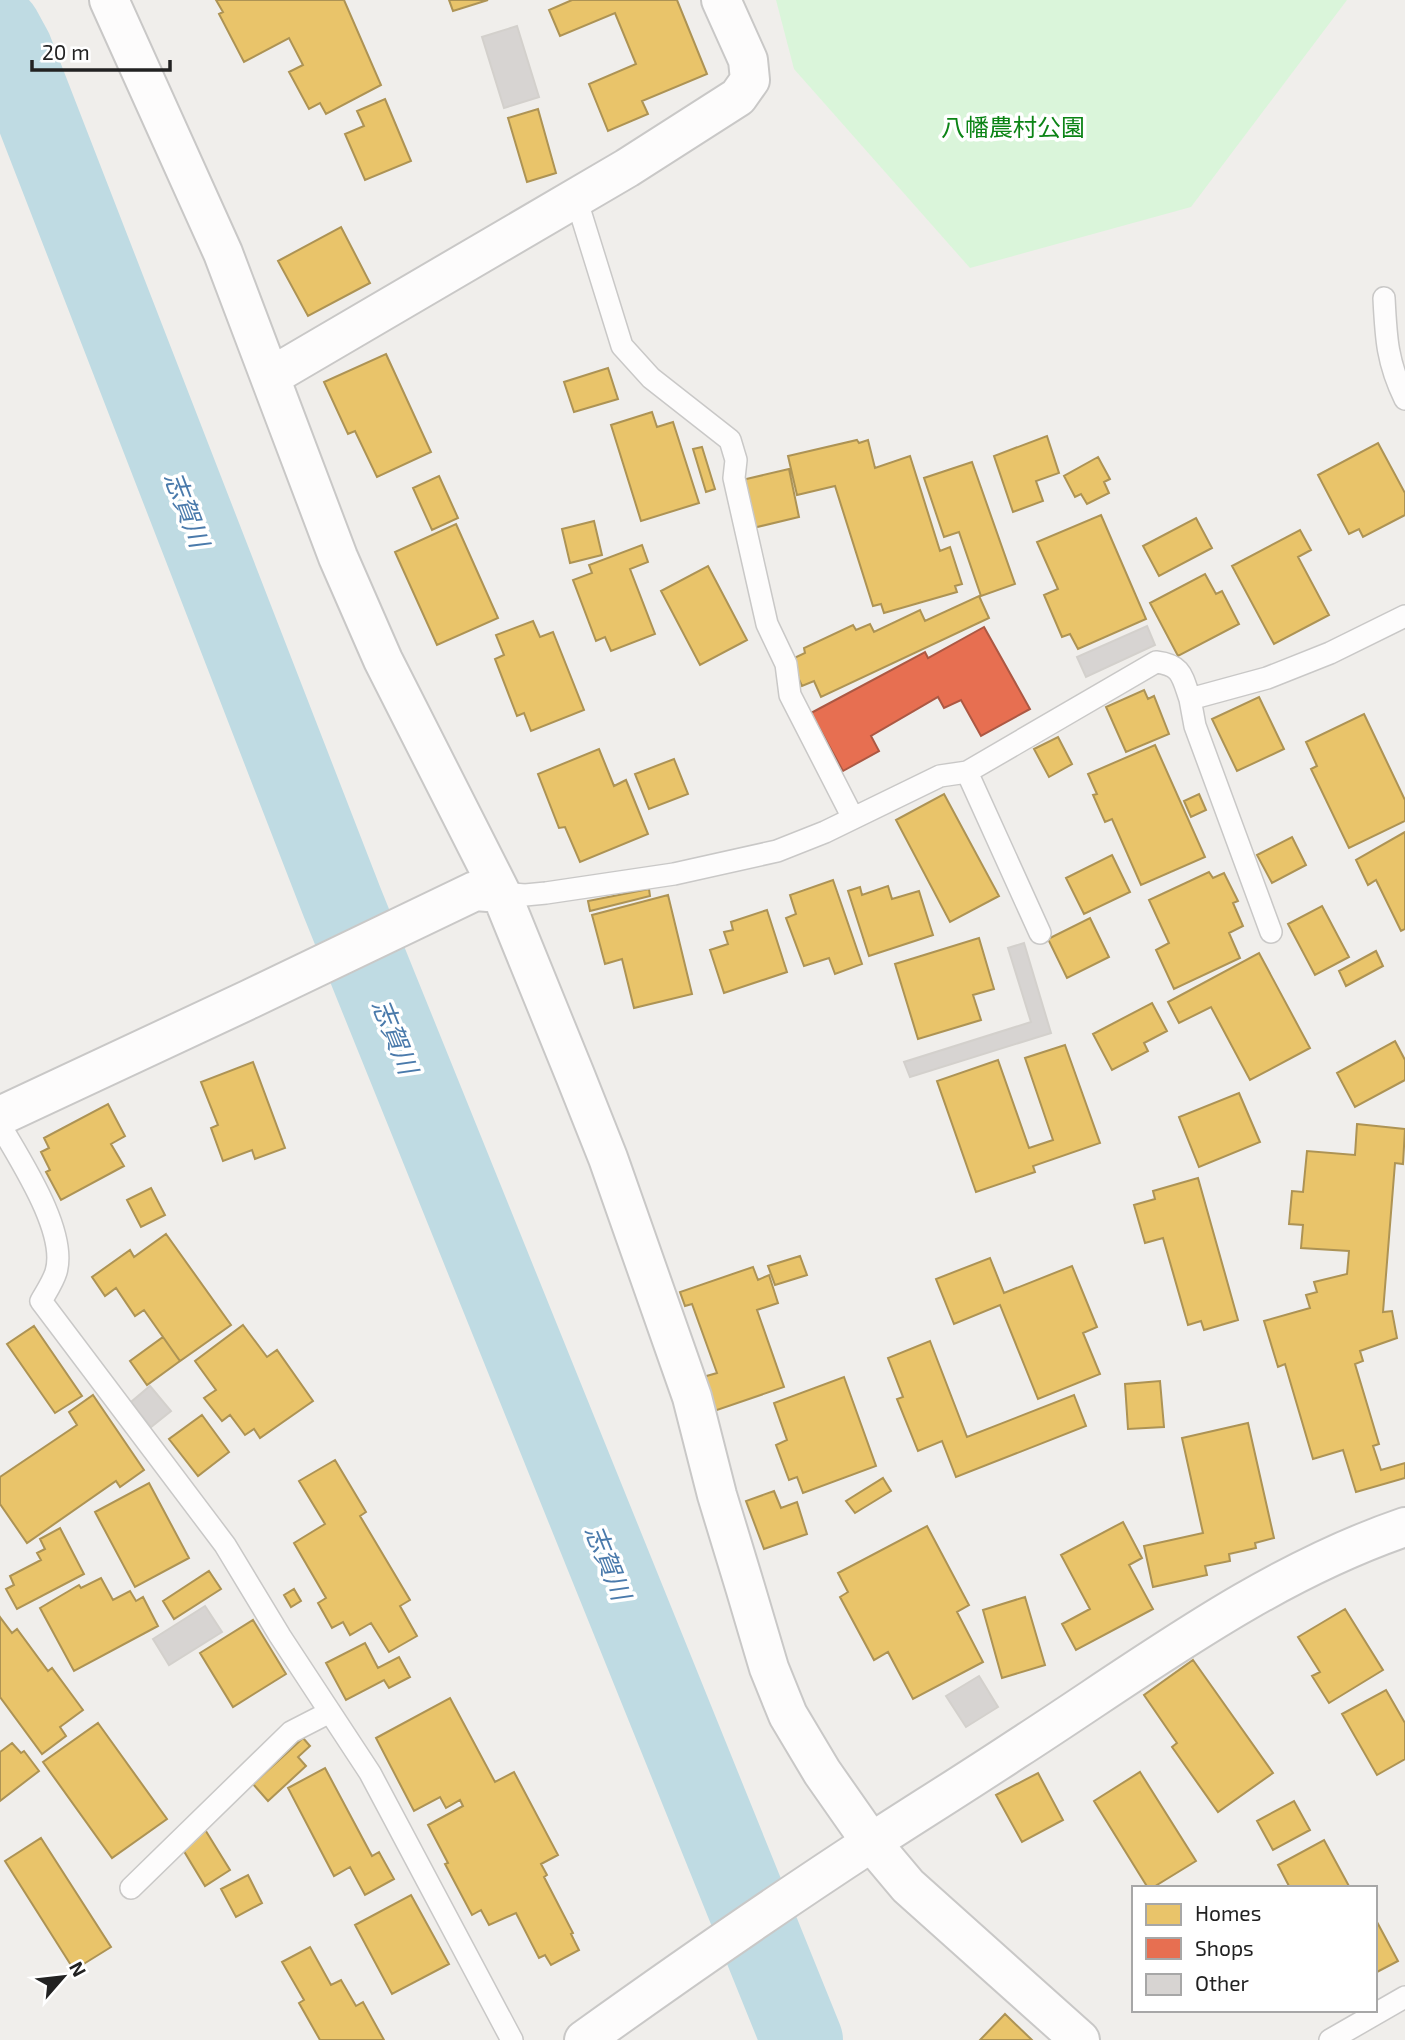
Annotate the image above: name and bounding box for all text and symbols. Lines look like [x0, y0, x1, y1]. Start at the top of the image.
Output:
scale bar [32, 28, 170, 72]
text: 20 m [42, 39, 90, 64]
park label: 八幡農村公園 [941, 112, 1085, 141]
water label: 志賀川 [160, 467, 218, 554]
water label: 志賀川 [367, 994, 426, 1081]
water label: 志賀川 [580, 1520, 639, 1607]
legend [1132, 1886, 1377, 2012]
text: Homes [1195, 1900, 1261, 1925]
text: Shops [1195, 1935, 1254, 1960]
north arrow [28, 1942, 98, 2012]
text: N [65, 1957, 92, 1980]
text: Other [1195, 1970, 1250, 1995]

